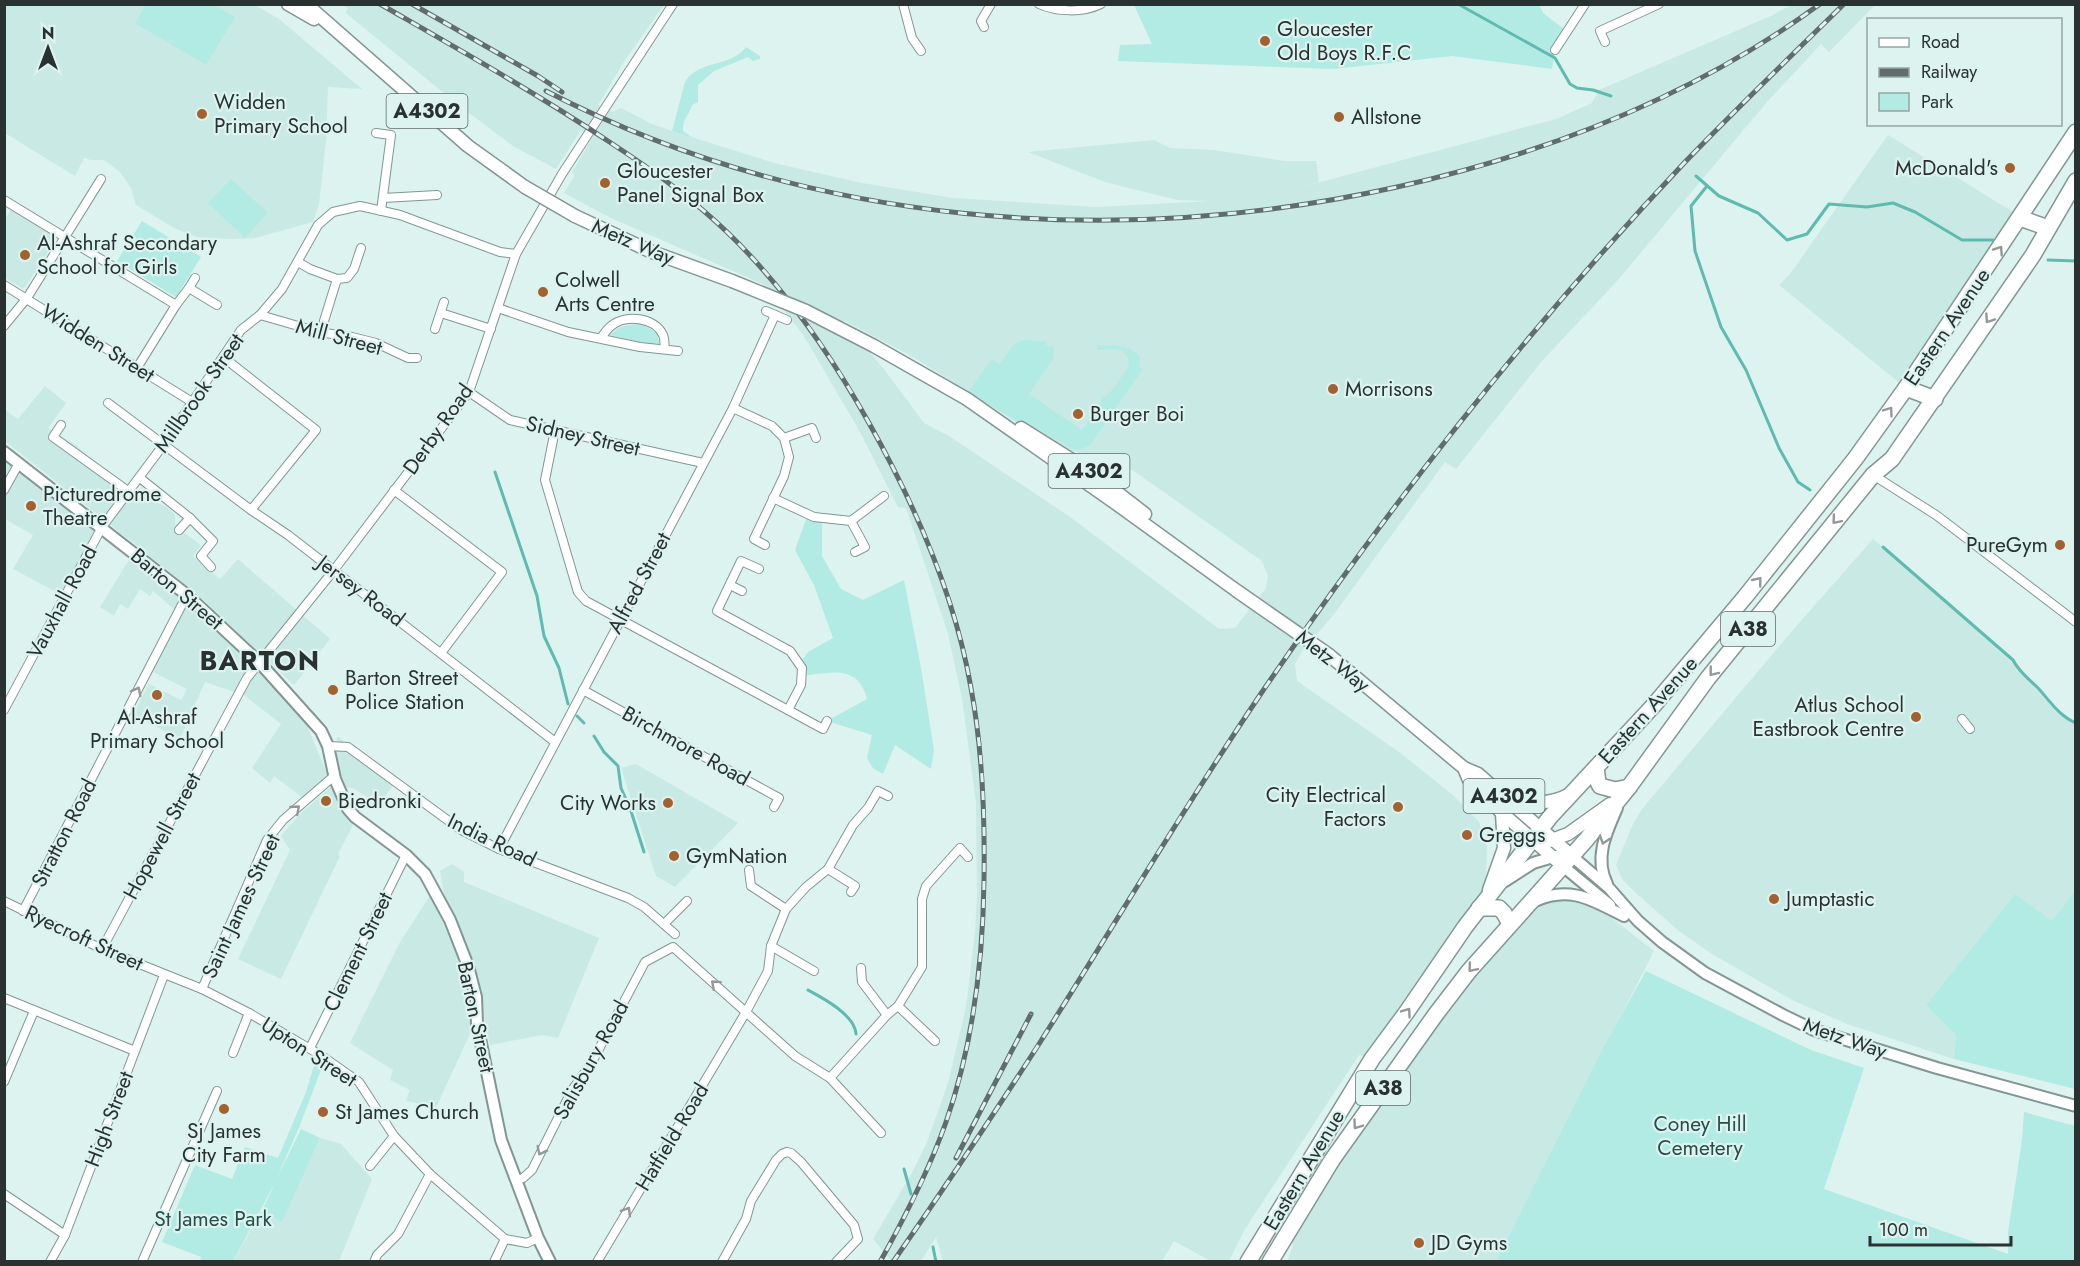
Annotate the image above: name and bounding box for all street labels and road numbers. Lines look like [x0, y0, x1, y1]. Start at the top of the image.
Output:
road number: A4302 [386, 94, 468, 128]
street label: Metz Way [587, 211, 679, 273]
street label: Eastern Avenue [1897, 262, 1998, 392]
street label: Widden Street [36, 296, 160, 390]
street label: Mill Street [292, 311, 386, 363]
street label: Millbrook Street [147, 327, 251, 459]
street label: Derby Road [396, 377, 480, 481]
street label: Sidney Street [523, 408, 643, 464]
road number: A4302 [1048, 454, 1130, 488]
street label: Alfred Street [600, 527, 678, 639]
street label: Vauxhall Road [20, 540, 104, 664]
street label: Barton Street [124, 541, 230, 637]
street label: Jersey Road [309, 546, 411, 634]
road number: A38 [1721, 612, 1775, 646]
street label: Metz Way [1290, 622, 1377, 700]
street label: Eastern Avenue [1591, 649, 1705, 771]
street label: Birchmore Road [617, 698, 755, 794]
street label: Hopewell Street [116, 767, 208, 905]
street label: Stratton Road [24, 774, 104, 892]
road number: A4302 [1464, 779, 1544, 813]
street label: India Road [443, 806, 541, 874]
street label: Saint James Street [194, 829, 288, 983]
street label: Clement Street [316, 887, 400, 1017]
street label: Ryecroft Street [20, 897, 148, 979]
street label: Barton Street [450, 959, 502, 1075]
street label: Salisbury Road [546, 995, 636, 1125]
street label: Upton Street [255, 1010, 363, 1094]
street label: Metz Way [1799, 1010, 1892, 1067]
street label: High Street [77, 1067, 141, 1171]
road number: A38 [1356, 1071, 1410, 1105]
street label: Hatfield Road [628, 1077, 716, 1197]
street label: Eastern Avenue [1256, 1104, 1352, 1236]

